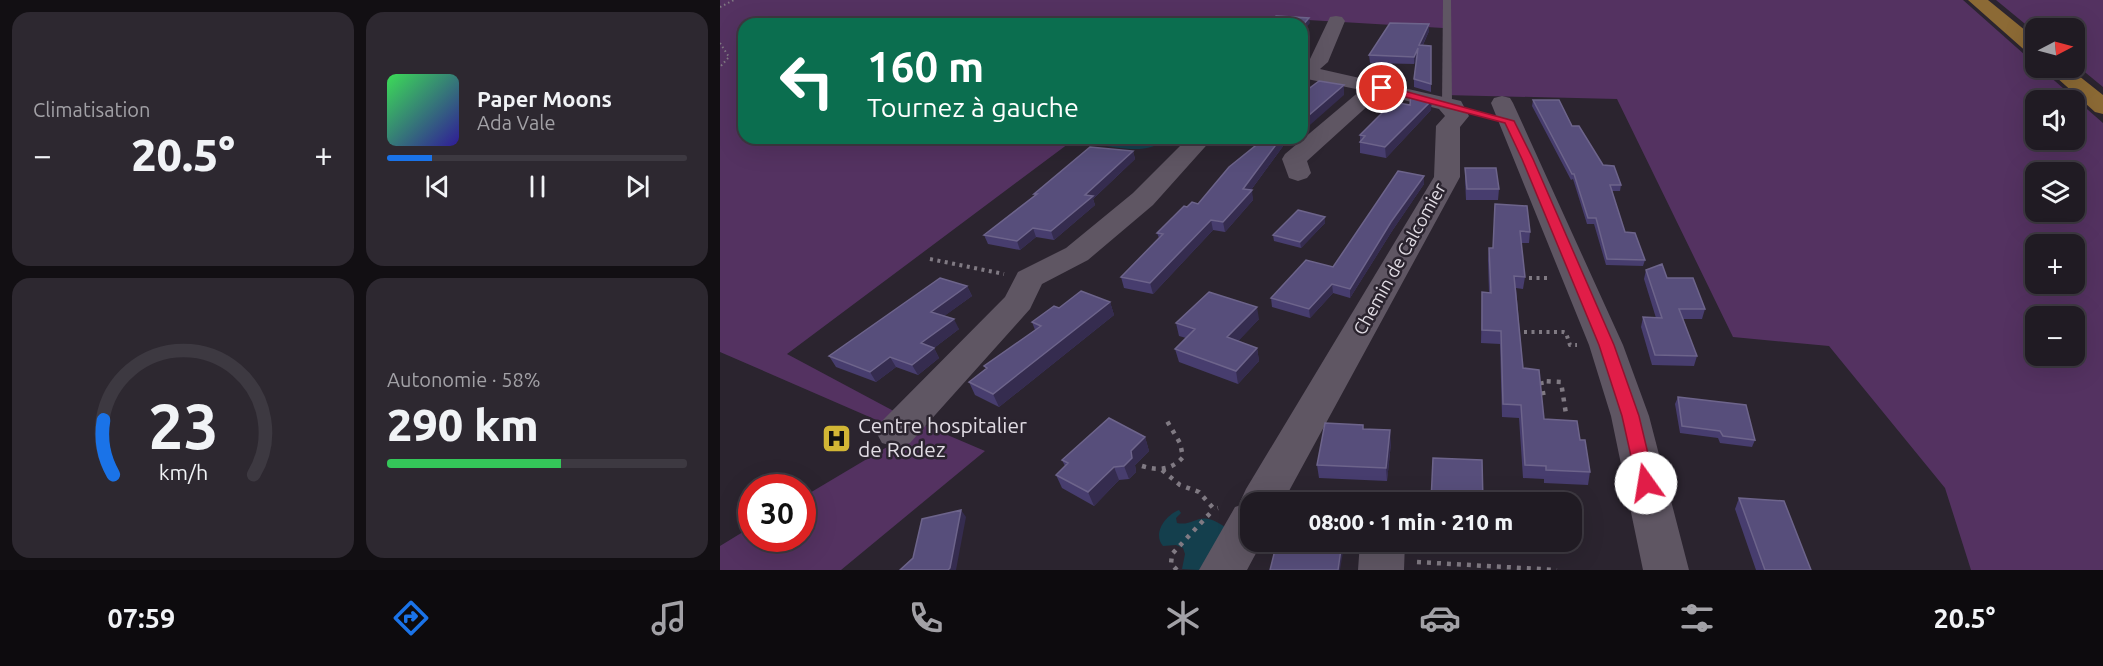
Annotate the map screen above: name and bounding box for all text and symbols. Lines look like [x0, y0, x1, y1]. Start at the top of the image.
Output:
north arrow [2025, 18, 2085, 78]
map controls [2025, 18, 2085, 366]
icon: left [768, 42, 846, 120]
text: 160 m [867, 43, 984, 90]
pin [1356, 62, 1407, 113]
icon: arrive [1365, 71, 1398, 104]
text: Paper Moons [477, 86, 612, 111]
button: sound [2025, 90, 2085, 150]
text: Tournez à gauche [867, 92, 1079, 122]
text: Climatisation [33, 98, 150, 121]
text: Ada Vale [477, 111, 555, 134]
text: 20.5° [131, 129, 235, 180]
text: − [33, 136, 52, 173]
text: + [314, 136, 333, 173]
button: layers [2025, 162, 2085, 222]
icon: previous [421, 170, 454, 203]
icon: pause [521, 170, 554, 203]
icon: next [621, 170, 654, 203]
street label: Chemin de Calcomier [1349, 179, 1449, 338]
button: + [2025, 234, 2085, 294]
button: − [2025, 306, 2085, 366]
text: Autonomie · 58% [387, 368, 541, 391]
text: 23 [148, 391, 218, 461]
text: 290 km [387, 399, 539, 450]
place label: Centre hospitalier de Rodez [858, 413, 1027, 461]
hospital icon: Centre hospitalier de Rodez [821, 422, 853, 454]
position arrow [1614, 451, 1678, 515]
text: km/h [158, 460, 208, 484]
speed limit sign: 30 [738, 474, 816, 552]
text: 08:00 · 1 min · 210 m [1309, 509, 1513, 534]
icon: directions [390, 597, 432, 639]
icon: music [648, 597, 690, 639]
icon: phone [905, 597, 947, 639]
icon: climate [1162, 597, 1204, 639]
icon: car [1419, 597, 1461, 639]
icon: filters [1676, 597, 1718, 639]
text: 07:59 [108, 603, 175, 633]
text: 20.5° [1933, 603, 1995, 633]

